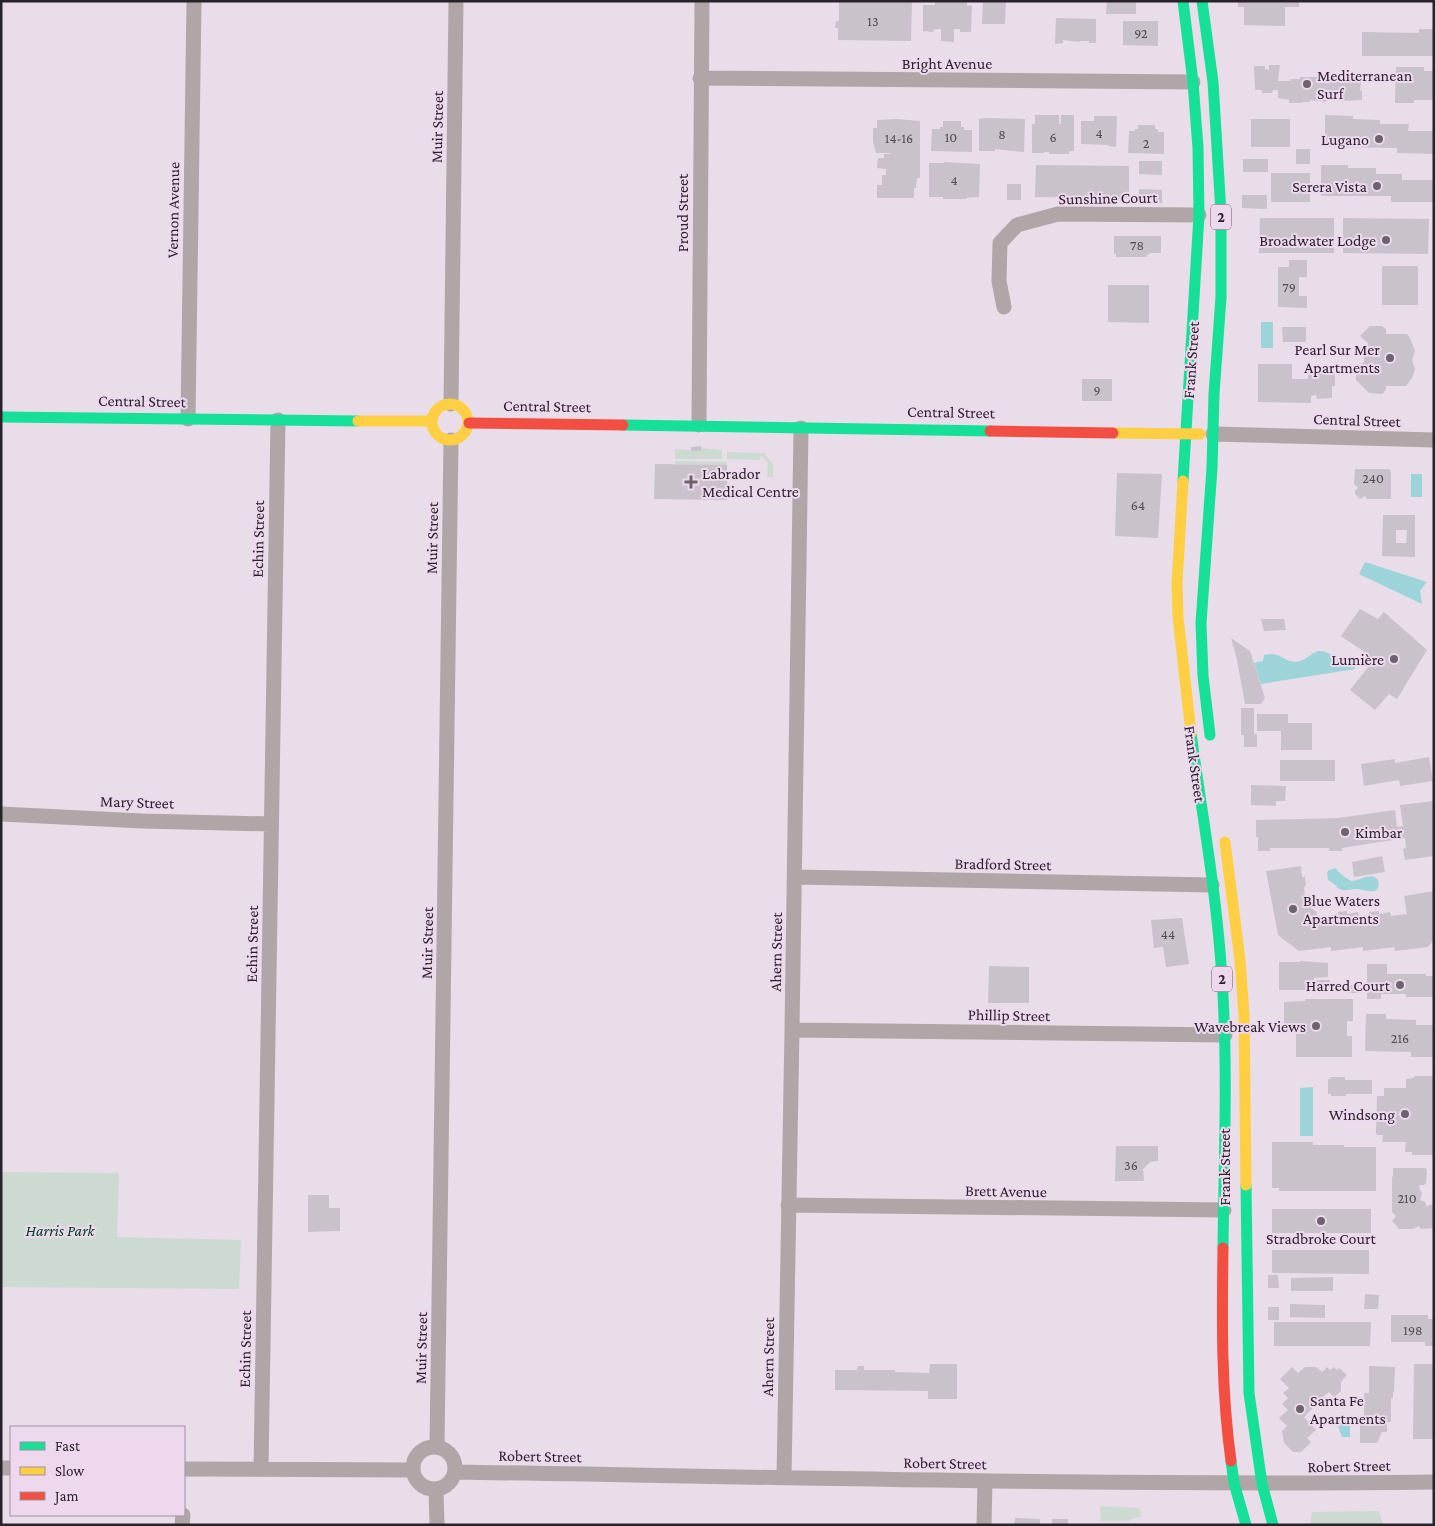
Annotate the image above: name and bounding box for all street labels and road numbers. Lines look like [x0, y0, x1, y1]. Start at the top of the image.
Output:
street label: Bright Avenue [902, 55, 992, 73]
street label: Muir Street [428, 90, 446, 163]
street label: Vernon Avenue [164, 162, 182, 258]
street label: Proud Street [674, 173, 691, 252]
street label: Sunshine Court [1058, 189, 1158, 207]
road number: 2 [1211, 204, 1231, 230]
street label: Frank Street [1180, 320, 1202, 399]
street label: Central Street [98, 392, 187, 410]
street label: Central Street [503, 397, 592, 415]
street label: Central Street [907, 403, 996, 421]
street label: Central Street [1313, 410, 1402, 430]
street label: Echin Street [249, 500, 267, 578]
street label: Muir Street [423, 501, 441, 574]
street label: Frank Street [1181, 725, 1209, 804]
street label: Mary Street [100, 792, 175, 813]
street label: Bradford Street [954, 855, 1052, 873]
street label: Echin Street [243, 905, 261, 983]
street label: Muir Street [418, 906, 436, 979]
street label: Ahern Street [767, 911, 785, 992]
road number: 2 [1212, 966, 1232, 992]
street label: Phillip Street [968, 1006, 1051, 1025]
street label: Frank Street [1216, 1128, 1233, 1206]
street label: Brett Avenue [965, 1182, 1047, 1200]
street label: Echin Street [236, 1310, 254, 1388]
street label: Muir Street [412, 1311, 430, 1384]
street label: Ahern Street [759, 1316, 777, 1397]
street label: Robert Street [498, 1447, 583, 1465]
street label: Robert Street [903, 1454, 988, 1472]
street label: Robert Street [1307, 1457, 1392, 1475]

